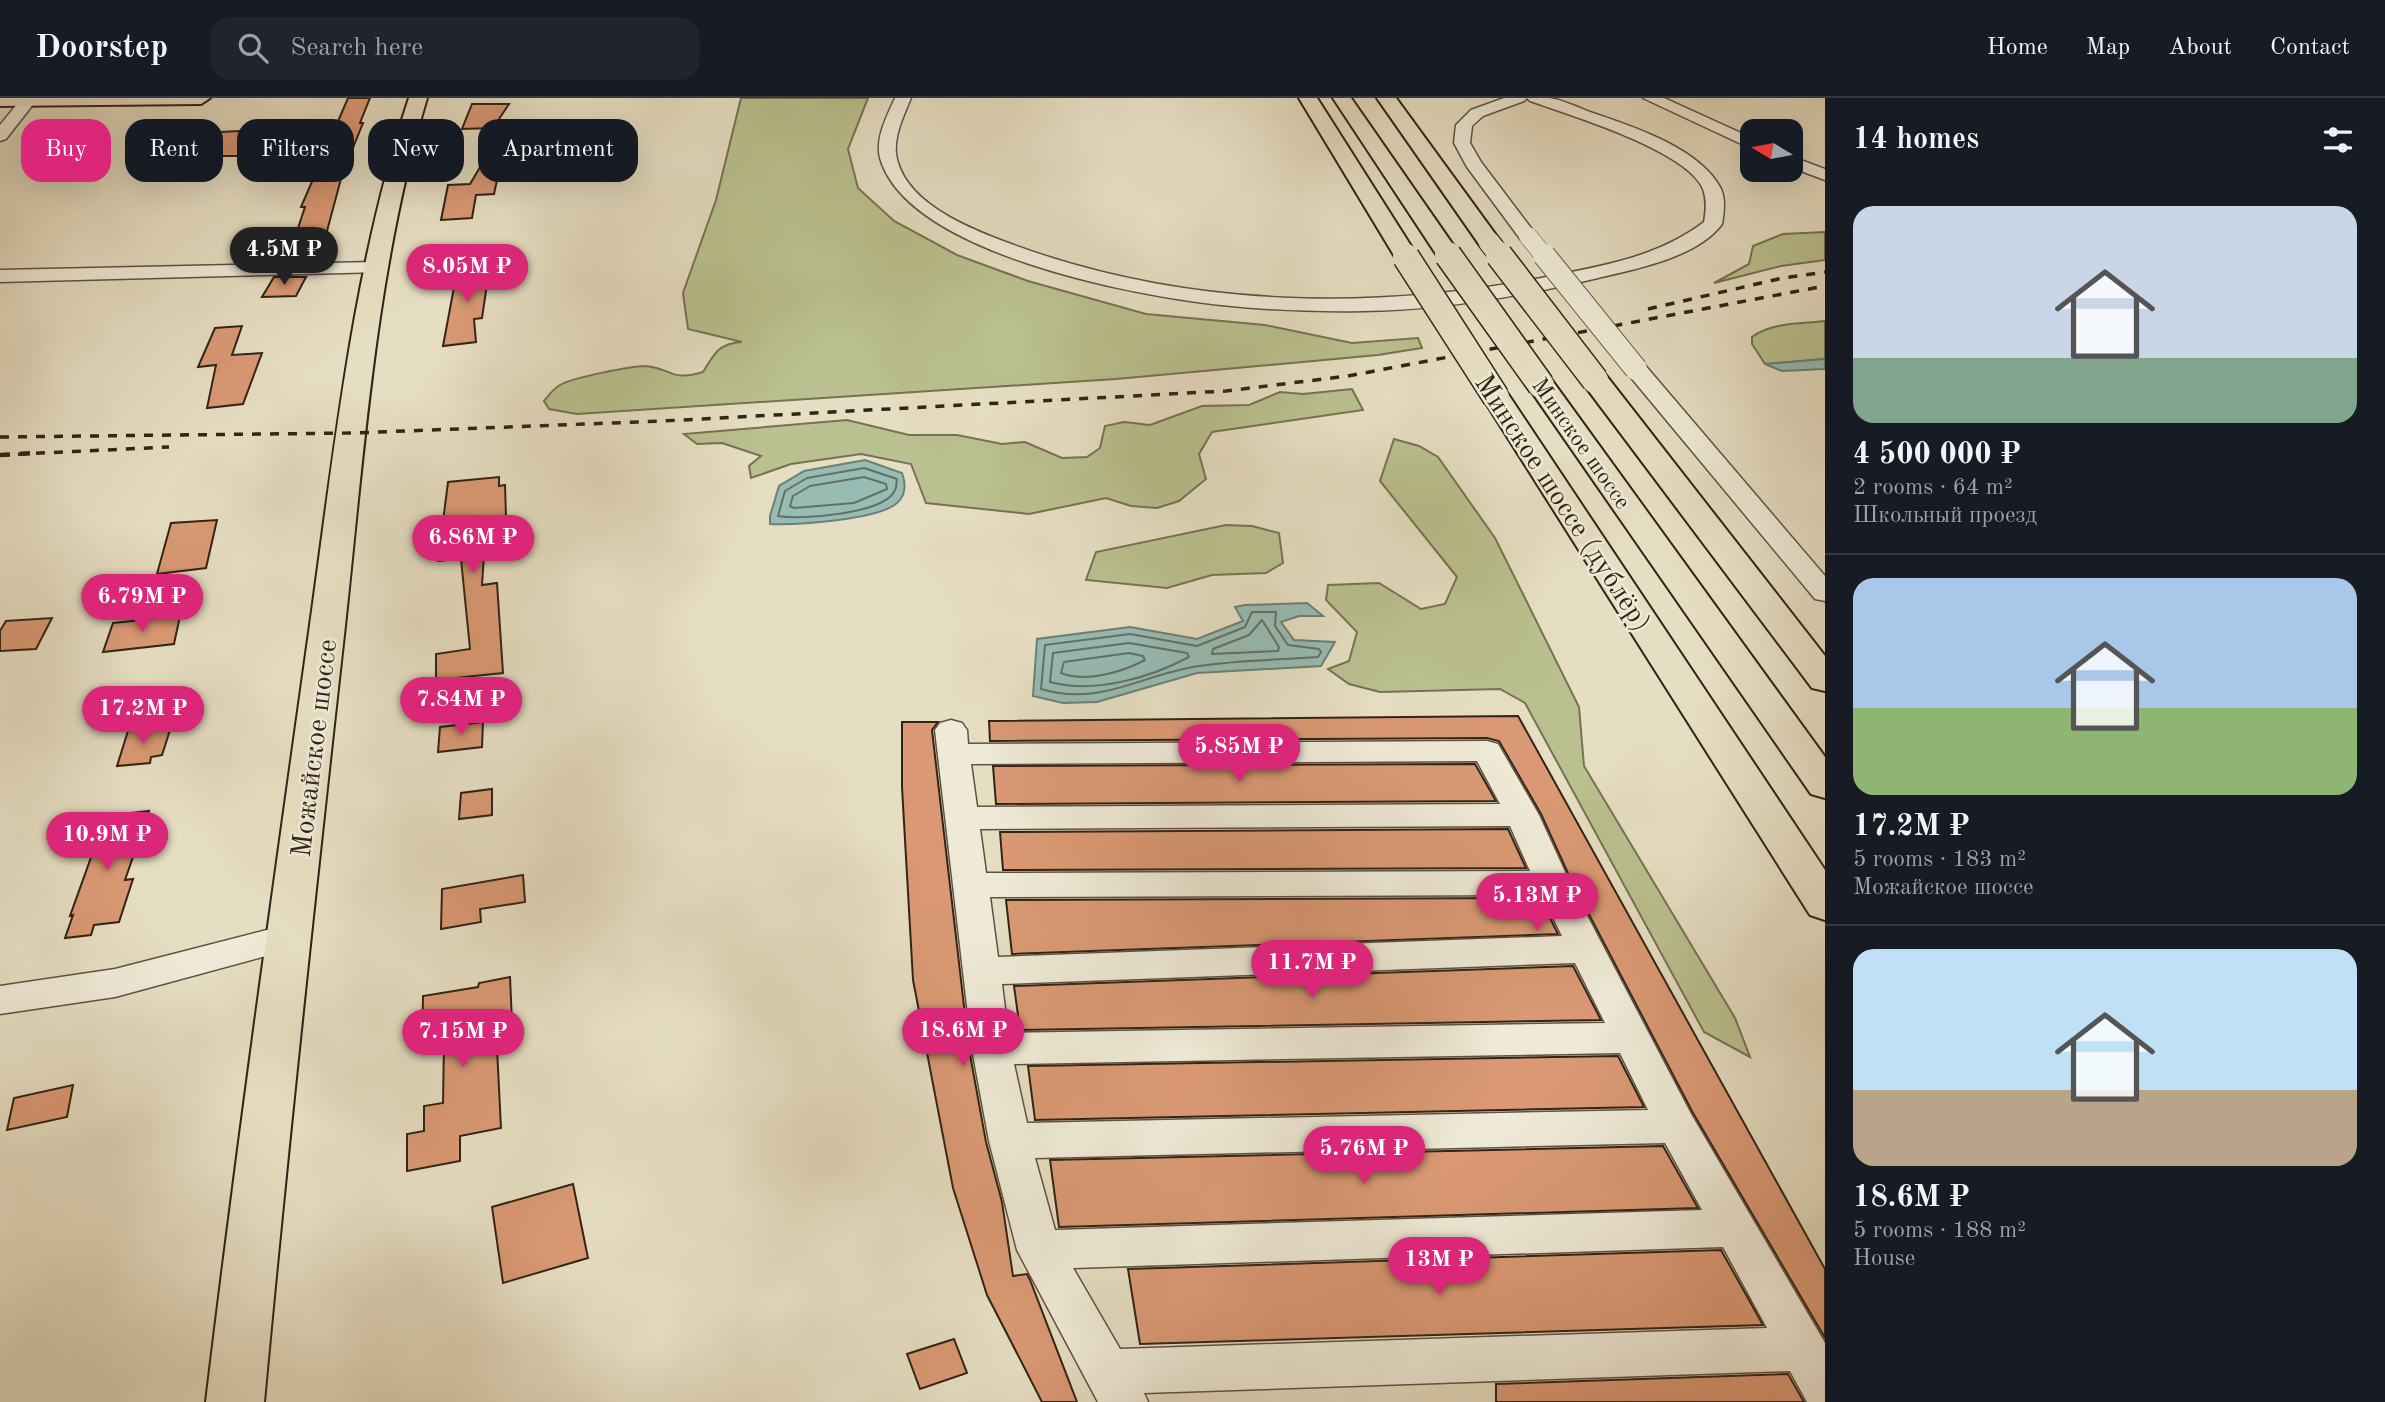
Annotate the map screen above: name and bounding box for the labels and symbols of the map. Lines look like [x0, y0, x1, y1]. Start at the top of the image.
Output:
north arrow [1740, 119, 1802, 182]
pin: 4.5M ₽ [227, 228, 341, 287]
pin: 8.05M ₽ [402, 244, 532, 304]
street label: Минское шоссе (дублёр) [1468, 370, 1655, 637]
street label: Минское шоссе [1527, 374, 1634, 513]
pin: 6.86M ₽ [408, 516, 538, 575]
pin: 6.79M ₽ [77, 574, 207, 634]
street label: Можайское шоссе [289, 638, 343, 859]
pin: 7.84M ₽ [396, 678, 526, 737]
pin: 17.2M ₽ [78, 686, 208, 746]
pin: 5.85M ₽ [1174, 724, 1304, 784]
pin: 10.9M ₽ [42, 812, 172, 872]
pin: 5.13M ₽ [1472, 874, 1602, 933]
pin: 11.7M ₽ [1247, 940, 1377, 1000]
pin: 18.6M ₽ [898, 1009, 1028, 1068]
pin: 7.15M ₽ [398, 1010, 528, 1069]
pin: 5.76M ₽ [1299, 1126, 1429, 1186]
pin: 13M ₽ [1390, 1238, 1488, 1297]

